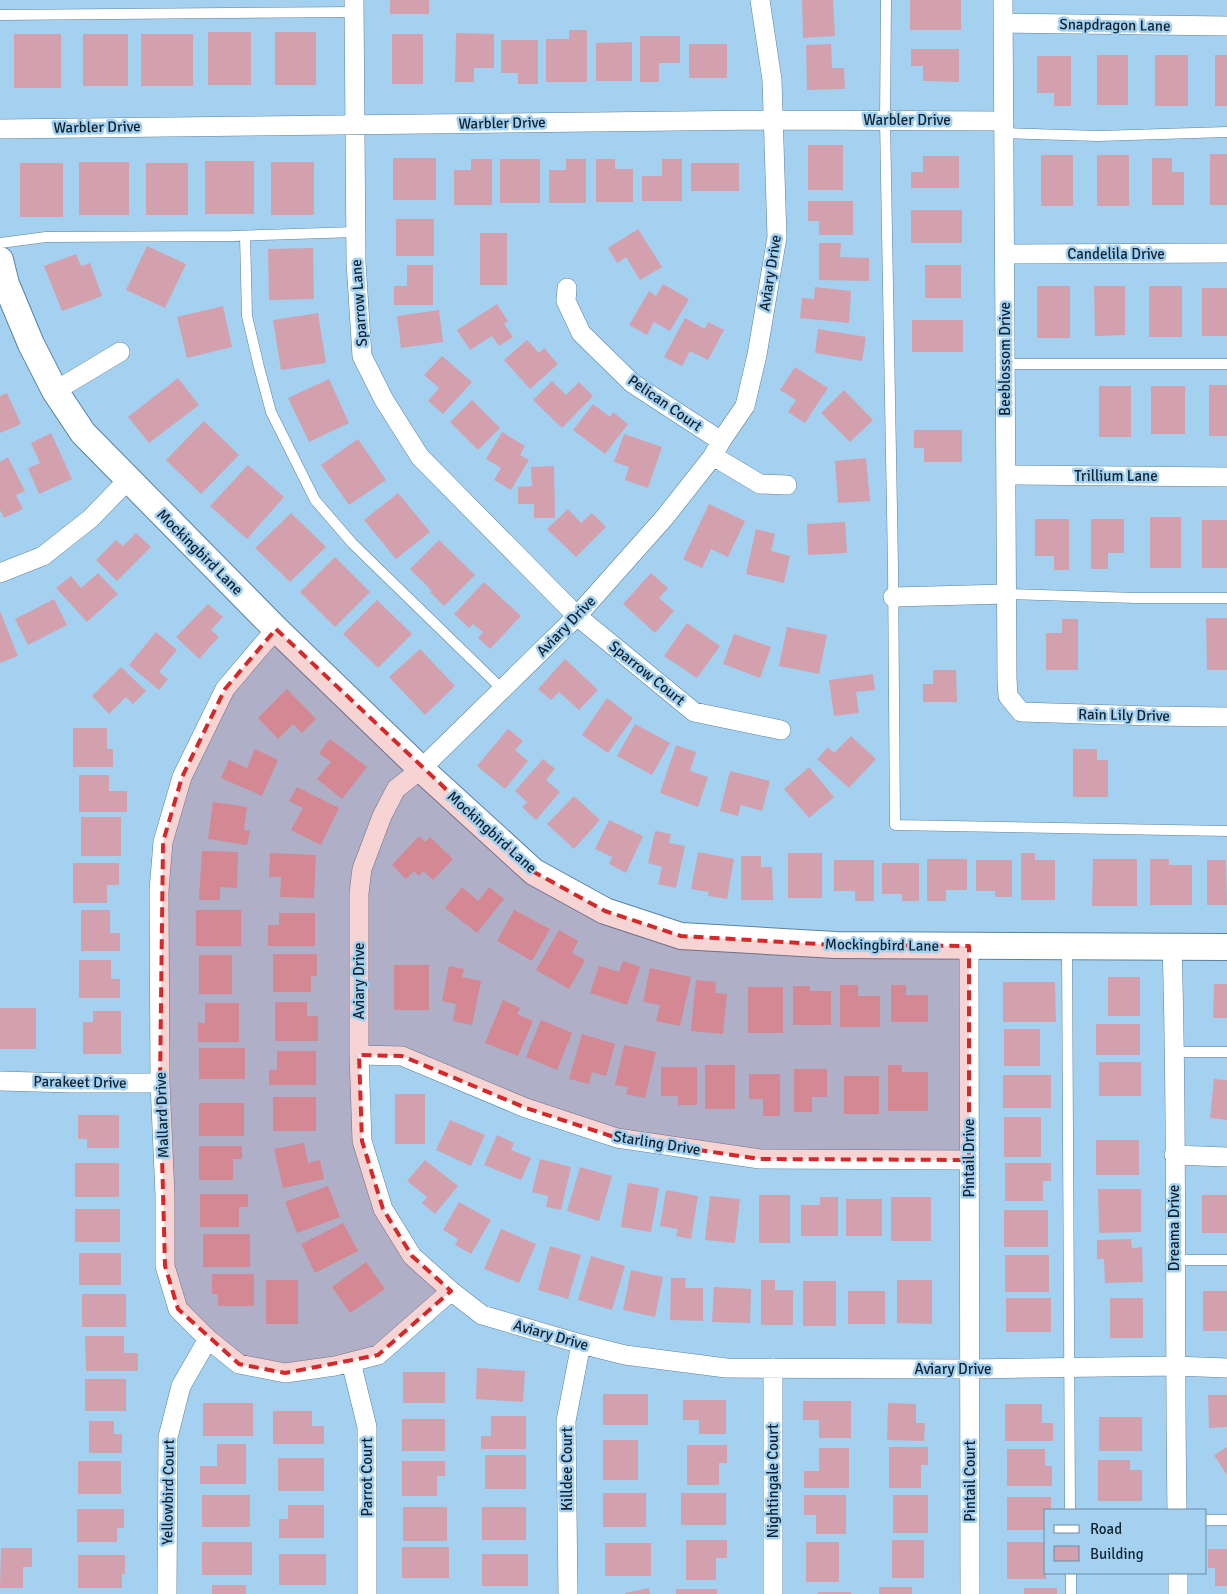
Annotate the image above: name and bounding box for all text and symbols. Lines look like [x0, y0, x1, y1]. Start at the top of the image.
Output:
street label: Snapdragon Lane [1059, 15, 1171, 35]
street label: Warbler Drive [863, 111, 951, 129]
street label: Warbler Drive [458, 113, 546, 133]
street label: Warbler Drive [53, 117, 141, 137]
street label: Aviary Drive [755, 234, 785, 312]
street label: Candelila Drive [1067, 245, 1165, 263]
street label: Sparrow Lane [347, 259, 371, 347]
street label: Beeblossom Drive [996, 302, 1014, 416]
street label: Pelican Court [625, 371, 705, 435]
street label: Trillium Lane [1074, 467, 1158, 485]
street label: Mockingbird Lane [153, 505, 247, 599]
street label: Aviary Drive [533, 592, 599, 660]
street label: Sparrow Court [605, 637, 689, 709]
street label: Rain Lily Drive [1078, 705, 1170, 725]
street label: Mockingbird Lane [444, 787, 540, 877]
street label: Mockingbird Lane [825, 935, 939, 955]
street label: Aviary Drive [350, 942, 368, 1020]
street label: Parakeet Drive [33, 1072, 127, 1092]
street label: Mallard Drive [152, 1072, 172, 1158]
street label: Pintail Drive [960, 1119, 978, 1197]
street label: Starling Drive [612, 1127, 702, 1159]
street label: Dreama Drive [1165, 1185, 1183, 1271]
street label: Aviary Drive [512, 1316, 590, 1354]
street label: Aviary Drive [914, 1360, 992, 1378]
street label: Nightingale Court [764, 1424, 782, 1538]
street label: Killdee Court [558, 1427, 576, 1511]
street label: Parrot Court [358, 1438, 376, 1516]
street label: Yellowbird Court [158, 1439, 178, 1545]
street label: Pintail Court [961, 1440, 979, 1522]
legend [1044, 1509, 1207, 1574]
text: Road [1090, 1520, 1122, 1538]
text: Building [1090, 1545, 1144, 1563]

